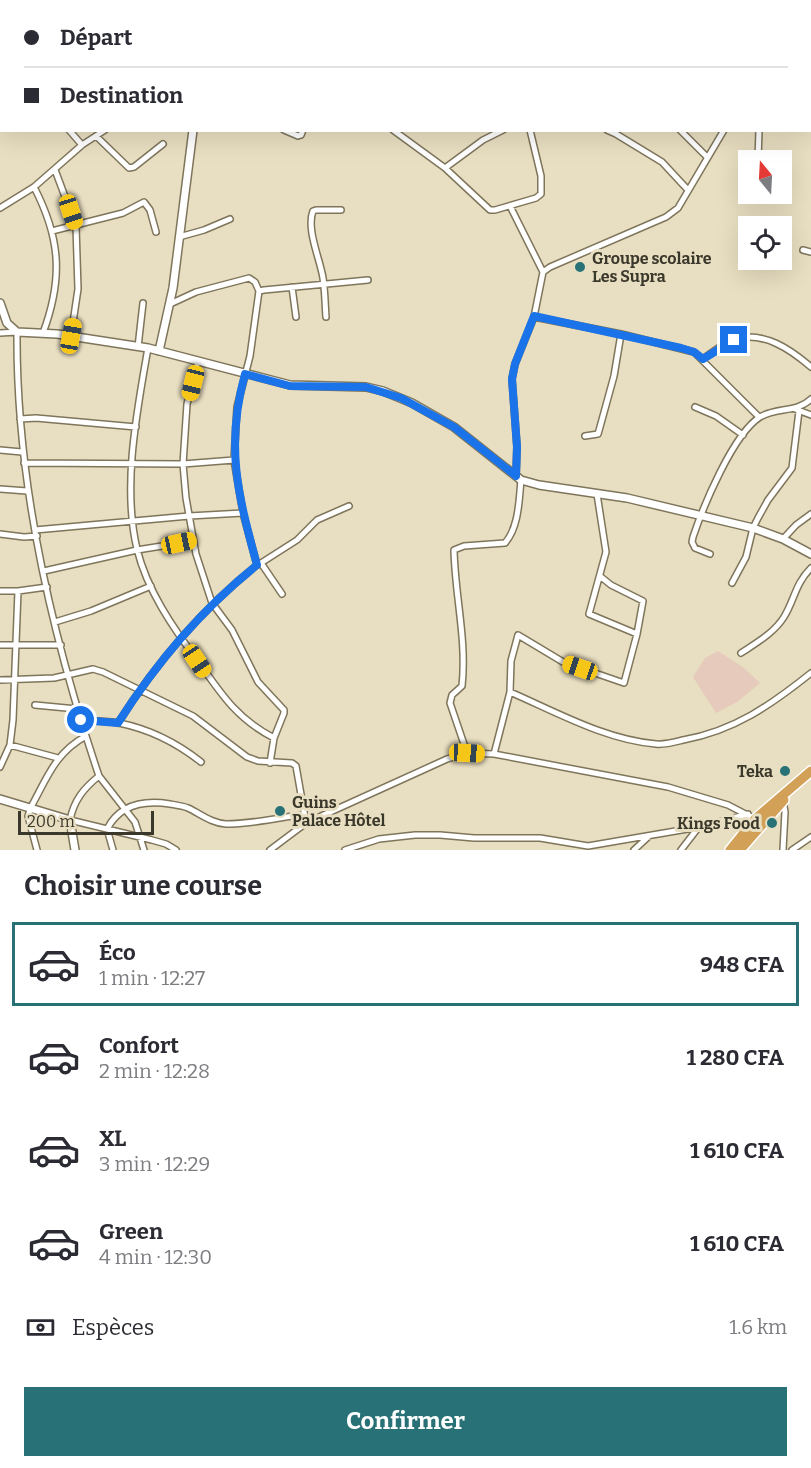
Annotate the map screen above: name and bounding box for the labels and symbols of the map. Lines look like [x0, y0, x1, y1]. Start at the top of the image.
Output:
north arrow [738, 150, 792, 204]
car [57, 192, 85, 232]
place label: Groupe scolaire Les Supra [592, 249, 712, 286]
marker: Groupe scolaire Les Supra [573, 260, 587, 274]
car [59, 317, 83, 355]
route end [720, 326, 747, 353]
car [180, 363, 206, 403]
car [160, 530, 198, 556]
car [179, 641, 215, 681]
car [560, 654, 600, 682]
route start [67, 706, 94, 733]
car [449, 743, 485, 763]
place label: Teka [737, 762, 773, 781]
marker: Teka [778, 764, 792, 778]
place label: Guins Palace Hôtel [292, 793, 385, 830]
marker: Guins Palace Hôtel [273, 804, 287, 818]
scale bar [18, 808, 154, 836]
place label: Kings Food [677, 814, 760, 833]
marker: Kings Food [765, 816, 779, 830]

